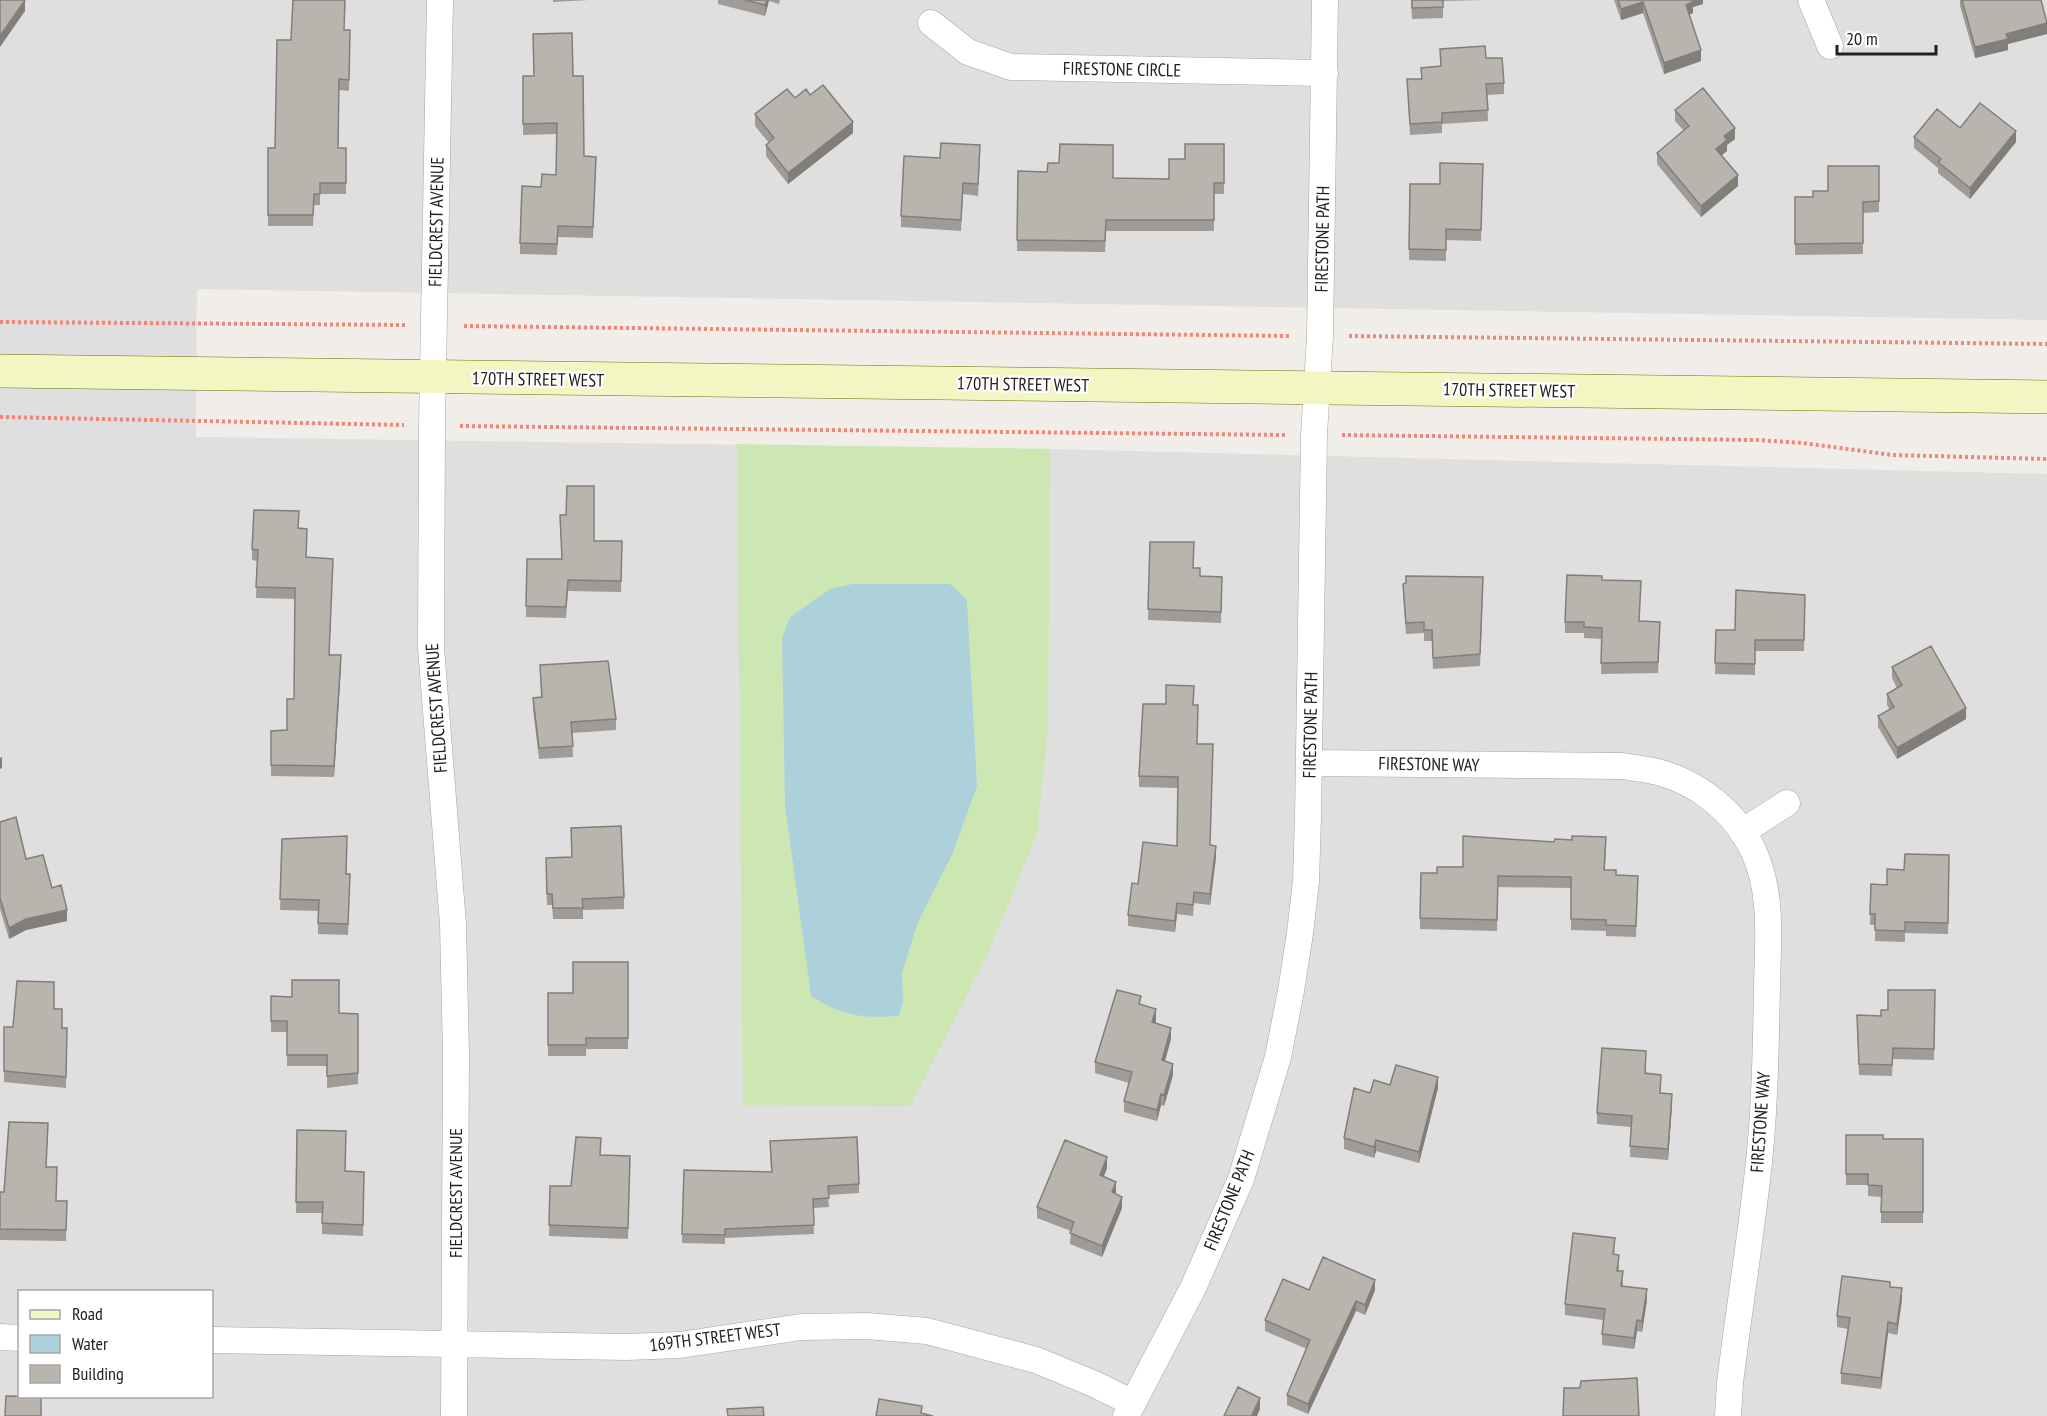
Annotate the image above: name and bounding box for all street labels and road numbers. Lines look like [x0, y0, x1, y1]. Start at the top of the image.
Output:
street label: FIRESTONE CIRCLE [1063, 56, 1181, 82]
street label: FIELDCREST AVENUE [423, 157, 449, 287]
street label: FIRESTONE PATH [1310, 186, 1334, 292]
street label: 170TH STREET WEST [472, 366, 604, 392]
street label: 170TH STREET WEST [957, 371, 1089, 397]
street label: 170TH STREET WEST [1443, 377, 1575, 403]
street label: FIELDCREST AVENUE [420, 642, 452, 774]
street label: FIRESTONE PATH [1298, 672, 1322, 778]
street label: FIRESTONE WAY [1378, 752, 1481, 776]
street label: FIRESTONE WAY [1745, 1070, 1775, 1173]
street label: FIELDCREST AVENUE [444, 1128, 467, 1258]
street label: FIRESTONE PATH [1198, 1146, 1260, 1254]
street label: 169TH STREET WEST [648, 1318, 782, 1356]

